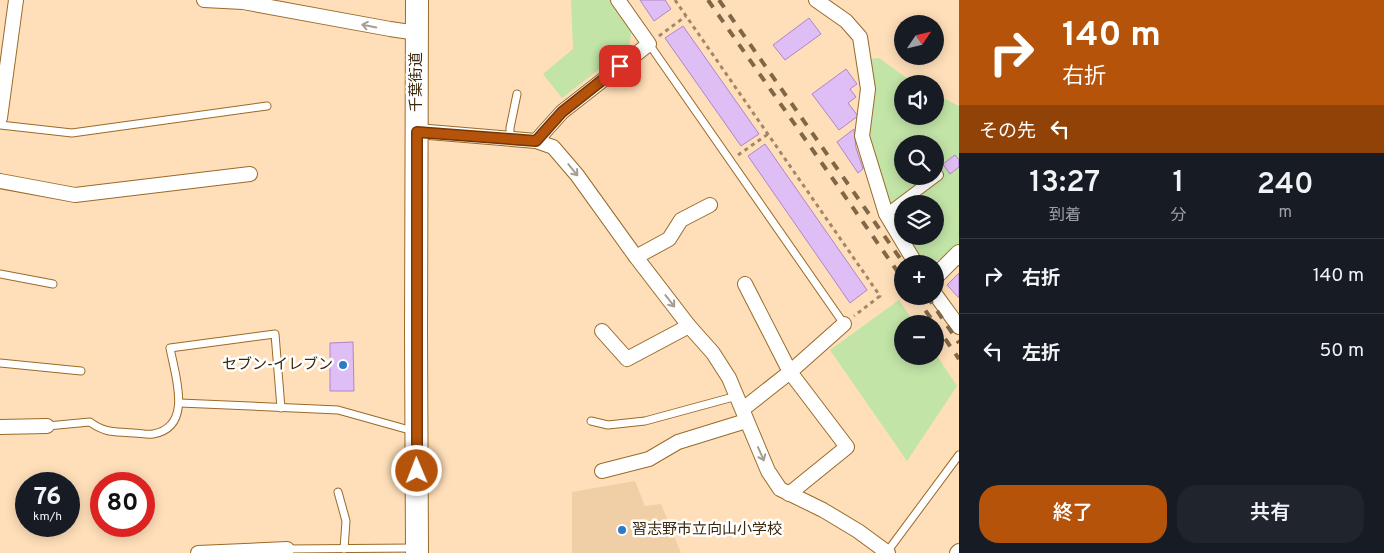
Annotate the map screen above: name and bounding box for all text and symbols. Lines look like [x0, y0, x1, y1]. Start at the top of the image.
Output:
text: 140 m [1062, 14, 1161, 58]
north arrow [894, 15, 944, 65]
map controls [894, 15, 944, 365]
one-way arrow [361, 20, 377, 30]
icon: right [979, 20, 1044, 85]
pin [599, 45, 641, 87]
street label: 千葉街道 [408, 52, 427, 112]
icon: arrive [606, 52, 634, 80]
text: 右折 [1062, 64, 1106, 91]
button: sound [894, 75, 944, 125]
icon: left [1046, 115, 1074, 143]
text: その先 [979, 120, 1036, 144]
button: search [894, 135, 944, 185]
one-way arrow [567, 164, 578, 177]
text: 13:27 [1029, 165, 1100, 202]
text: 1 [1173, 165, 1184, 202]
text: 240 [1257, 167, 1314, 204]
button: layers [894, 195, 944, 245]
text: m [1278, 203, 1292, 223]
text: 到着 [1049, 206, 1081, 226]
text: 分 [1170, 206, 1186, 226]
button: + [894, 255, 944, 305]
icon: right [979, 262, 1007, 290]
text: 140 m [1313, 264, 1364, 288]
text: 右折 [1022, 267, 1060, 291]
one-way arrow [664, 294, 675, 307]
button: − [894, 315, 944, 365]
icon: left [979, 337, 1007, 365]
text: 50 m [1319, 339, 1364, 363]
text: 左折 [1022, 342, 1060, 366]
place label: セブン-イレブン [222, 356, 333, 375]
marker: セブン-イレブン [337, 359, 349, 371]
position arrow [390, 444, 442, 496]
one-way arrow [756, 446, 766, 461]
speed limit sign: 80 [90, 472, 155, 537]
text: 76 [34, 482, 61, 514]
button: 終了 [979, 485, 1167, 543]
button: 共有 [1177, 485, 1364, 543]
text: km/h [33, 509, 62, 525]
place label: 習志野市立向山小学校 [632, 521, 782, 540]
marker: 習志野市立向山小学校 [616, 524, 628, 536]

